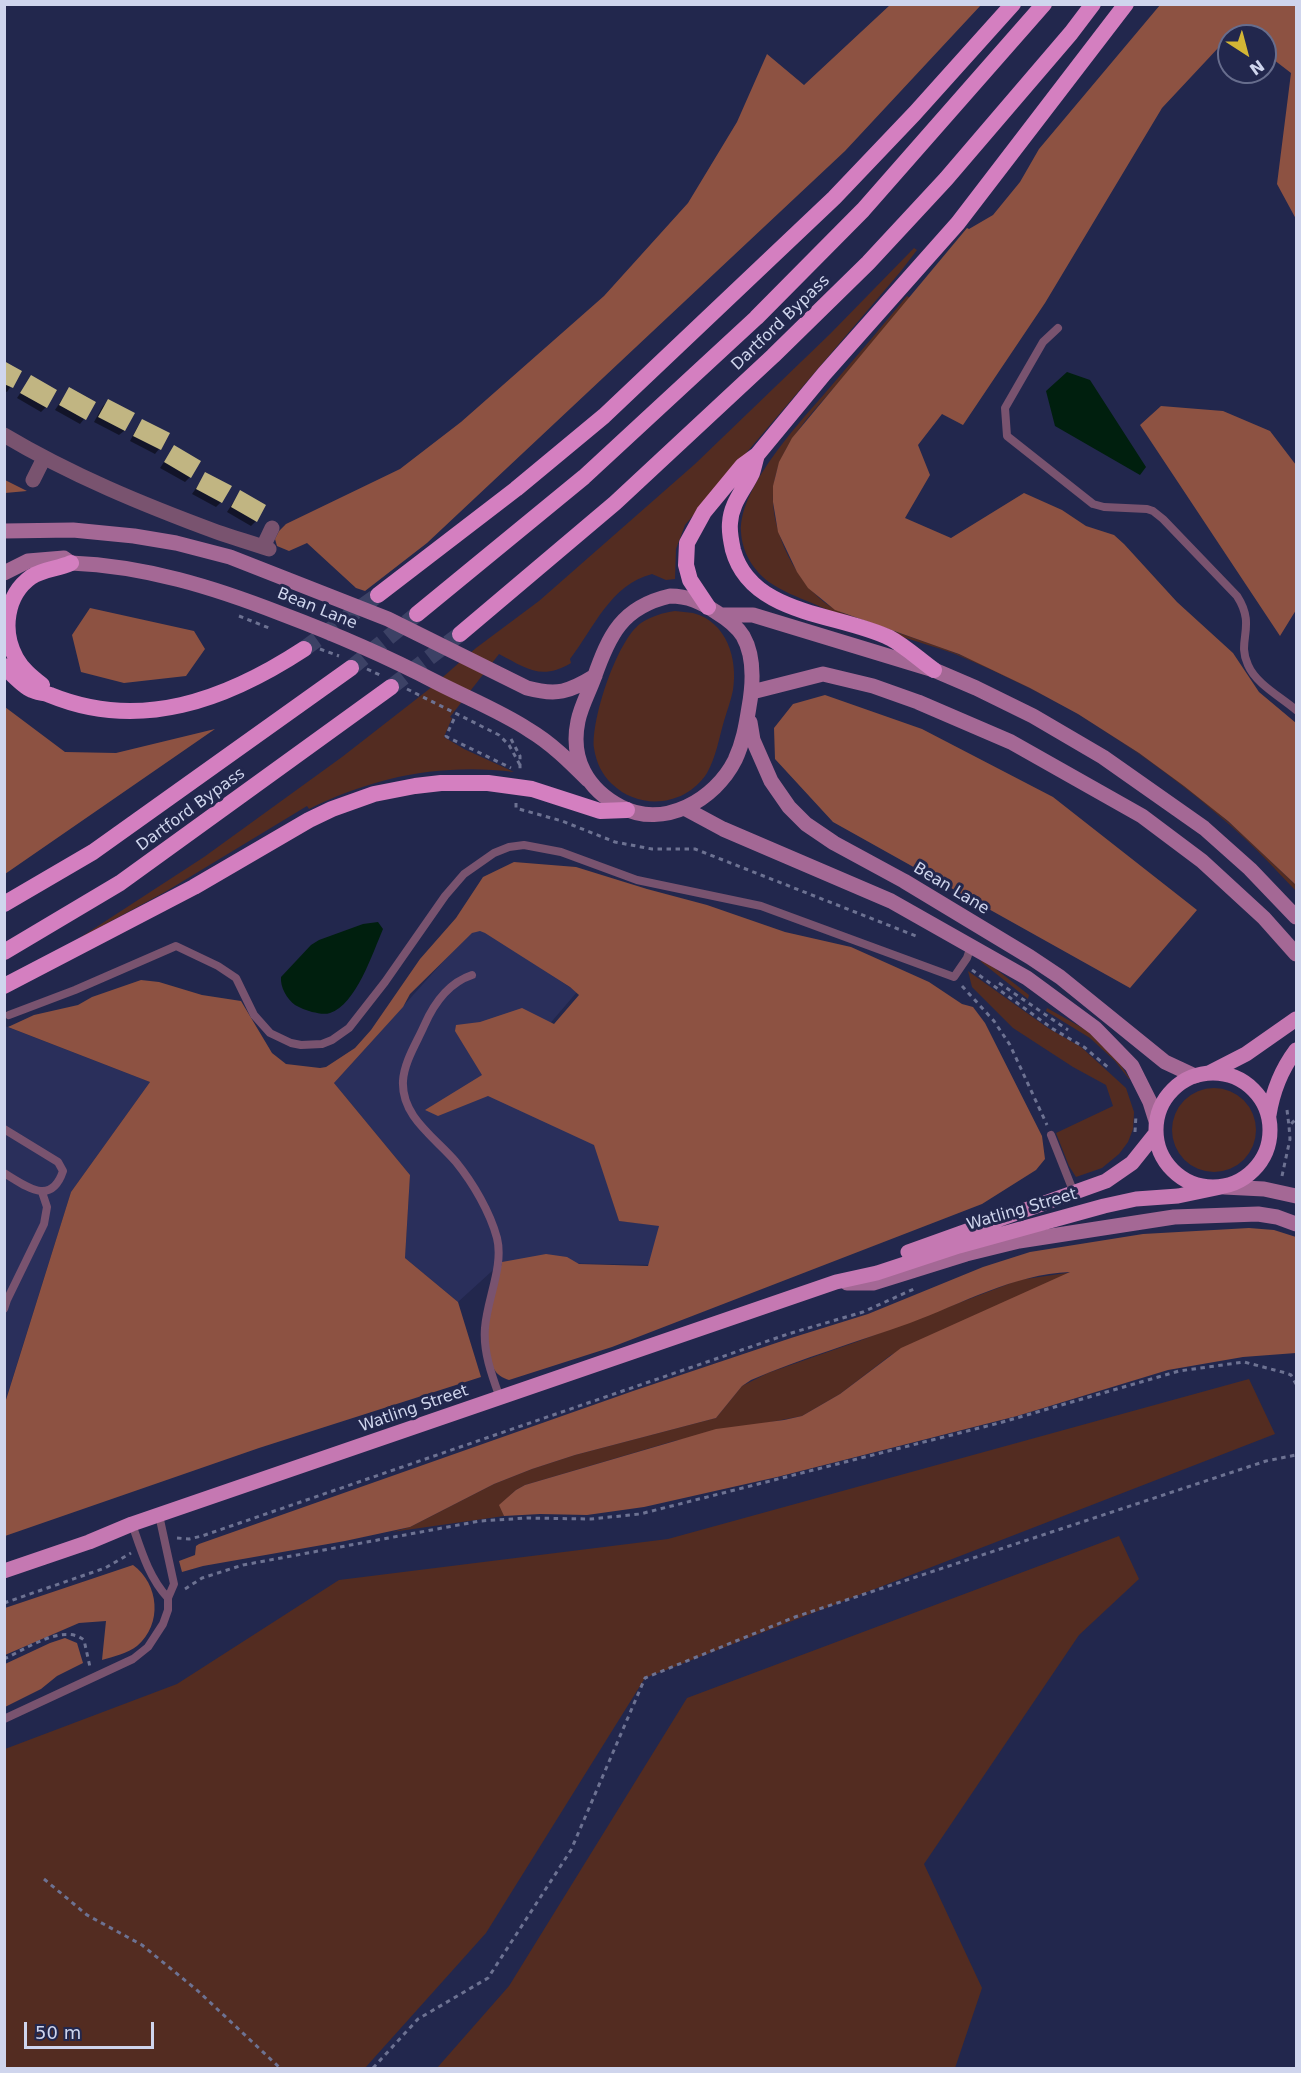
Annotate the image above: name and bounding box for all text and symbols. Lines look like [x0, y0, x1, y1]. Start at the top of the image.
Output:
north arrow [1217, 24, 1277, 84]
text: N [1246, 56, 1268, 79]
street label: Dartford Bypass [728, 271, 834, 375]
street label: Bean Lane [274, 584, 360, 634]
street label: Dartford Bypass [133, 764, 249, 856]
street label: Bean Lane [910, 859, 992, 919]
street label: Watling Street [965, 1185, 1079, 1235]
street label: Watling Street [357, 1381, 471, 1437]
scale bar [27, 2010, 158, 2048]
text: 50 m [35, 2022, 81, 2043]

